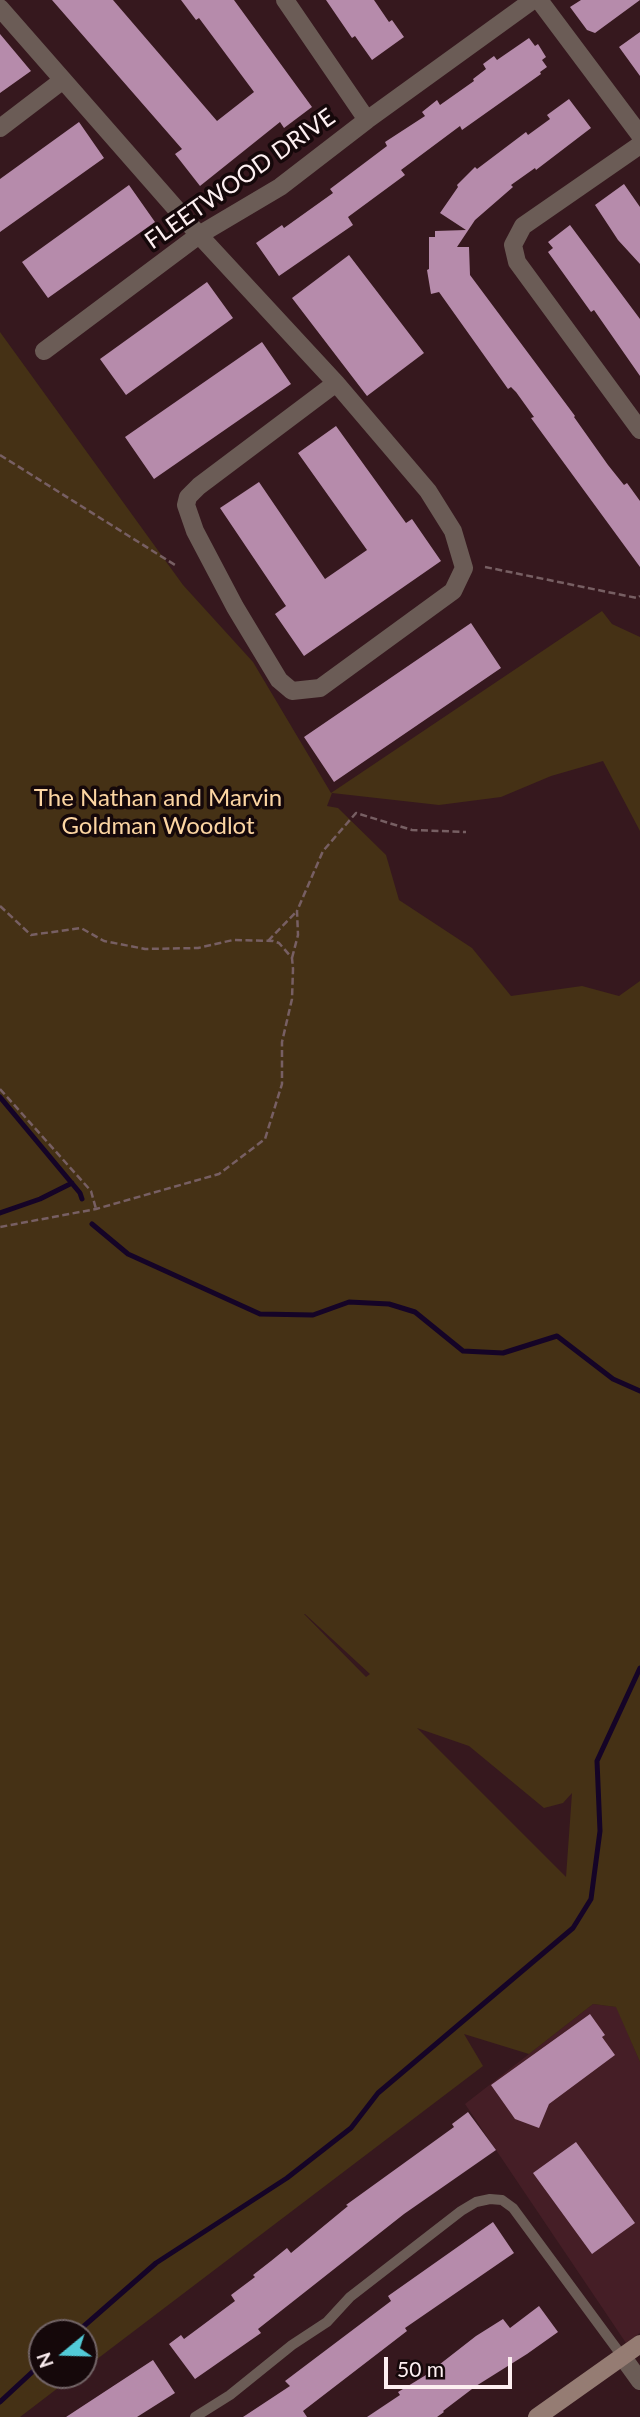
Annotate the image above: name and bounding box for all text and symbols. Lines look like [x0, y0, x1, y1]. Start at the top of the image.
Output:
street label: FLEETWOOD DRIVE [139, 103, 341, 255]
park label: The Nathan and Marvin Goldman Woodlot [34, 784, 282, 840]
north arrow [28, 2319, 98, 2389]
scale bar [388, 2344, 516, 2388]
text: N [31, 2350, 58, 2371]
text: 50 m [397, 2356, 444, 2381]

